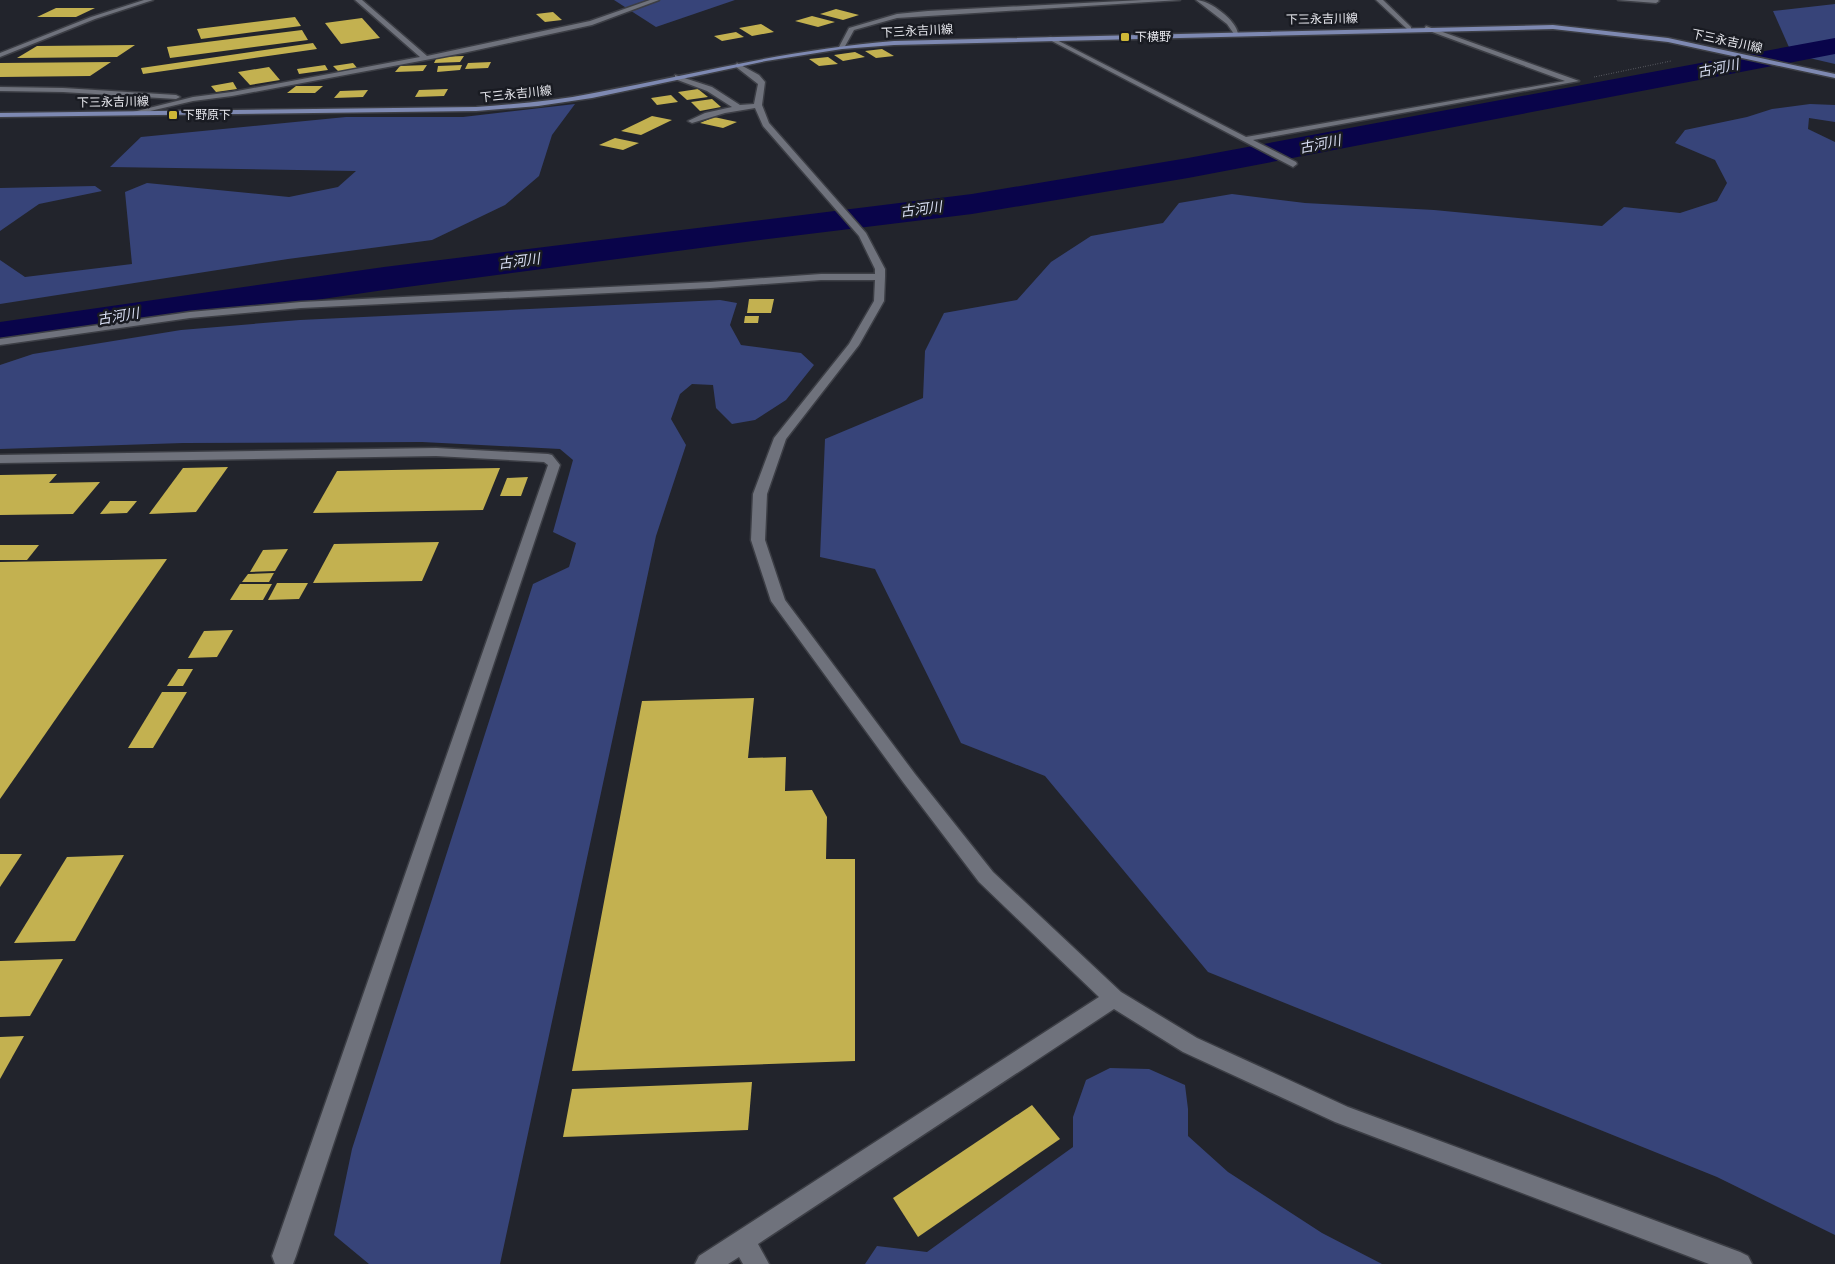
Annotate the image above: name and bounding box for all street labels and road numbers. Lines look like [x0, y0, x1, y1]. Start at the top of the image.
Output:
street label: 下三永吉川線 [1286, 10, 1358, 28]
street label: 下三永吉川線 [881, 21, 953, 41]
street label: 下三永吉川線 [1690, 26, 1764, 56]
street label: 下三永吉川線 [479, 82, 553, 106]
street label: 下三永吉川線 [77, 93, 149, 111]

